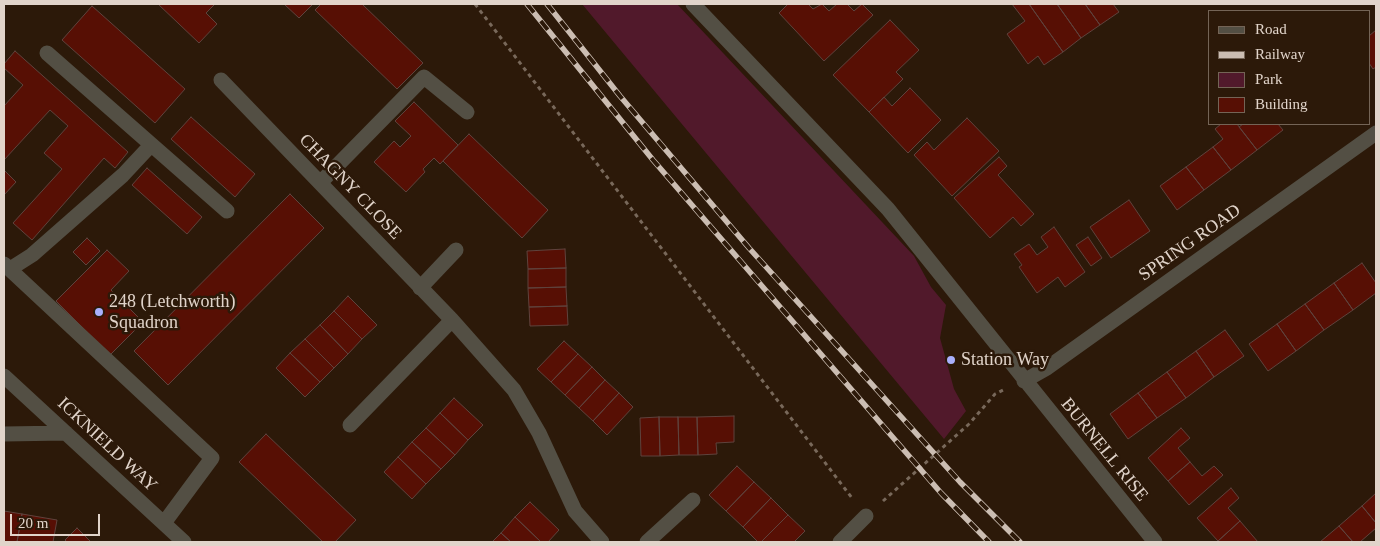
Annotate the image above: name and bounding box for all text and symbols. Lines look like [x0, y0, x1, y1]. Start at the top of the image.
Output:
legend [1208, 10, 1370, 125]
text: Road [1255, 21, 1287, 37]
text: Railway [1255, 46, 1305, 62]
text: Park [1255, 71, 1283, 87]
text: Building [1255, 96, 1308, 112]
street label: CHAGNY CLOSE [294, 130, 406, 244]
street label: SPRING ROAD [1135, 200, 1245, 286]
place label: 248 (Letchworth) Squadron [109, 291, 235, 334]
marker: 248 (Letchworth) Squadron [93, 306, 105, 318]
place label: Station Way [961, 349, 1049, 371]
marker: Station Way [945, 354, 957, 366]
street label: ICKNIELD WAY [53, 393, 161, 497]
street label: BURNELL RISE [1056, 394, 1152, 506]
scale bar [12, 504, 102, 536]
text: 20 m [18, 515, 48, 531]

